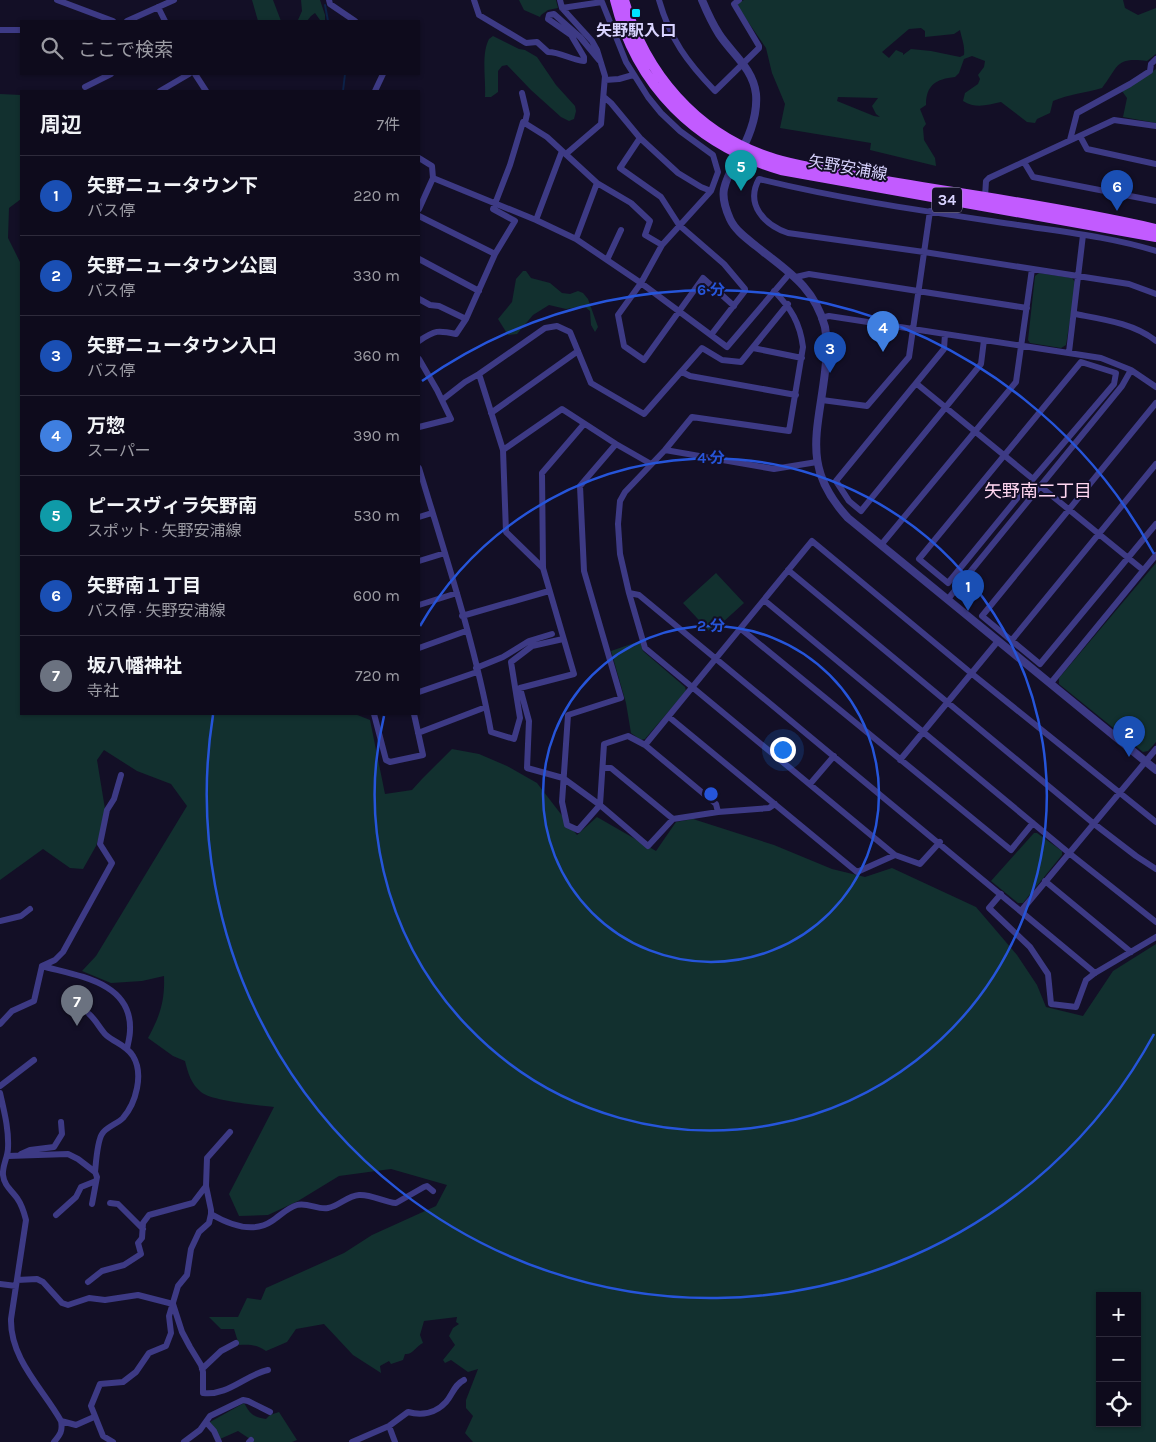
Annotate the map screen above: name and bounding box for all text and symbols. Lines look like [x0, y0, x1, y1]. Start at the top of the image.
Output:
marker: 矢野駅入口 [630, 7, 642, 19]
search box [20, 20, 420, 75]
place label: 矢野駅入口 [596, 21, 676, 40]
icon: search [38, 34, 66, 62]
text: ここで検索 [78, 39, 173, 61]
text: 周辺 [40, 113, 82, 137]
text: 7件 [376, 115, 400, 134]
pin: 5 [725, 150, 757, 191]
street label: 矢野安浦線 [807, 151, 889, 184]
pin: 6 [1101, 170, 1133, 211]
text: 矢野ニュータウン下 [87, 175, 258, 197]
text: 1 [53, 186, 59, 205]
text: 220 m [353, 186, 400, 205]
road number: 34 [932, 188, 962, 212]
text: バス停 [87, 201, 135, 220]
text: 矢野ニュータウン公園 [87, 255, 277, 277]
text: 2 [51, 266, 61, 285]
text: 330 m [353, 266, 400, 285]
text: バス停 [87, 281, 135, 300]
text: 6 分 [697, 281, 725, 299]
pin: 4 [867, 311, 899, 352]
pin: 3 [814, 332, 846, 373]
text: 矢野ニュータウン入口 [87, 335, 277, 357]
text: 3 [51, 346, 61, 365]
text: 360 m [353, 346, 400, 365]
text: バス停 [87, 361, 135, 380]
text: 万惣 [87, 415, 125, 437]
text: 4 [51, 426, 61, 445]
text: 390 m [353, 426, 400, 445]
text: スーパー [87, 441, 151, 460]
text: 4 分 [697, 449, 725, 467]
district label: 矢野南二丁目 [984, 480, 1092, 502]
text: ピースヴィラ矢野南 [87, 495, 257, 517]
text: 5 [51, 506, 61, 525]
text: 530 m [353, 506, 400, 525]
text: スポット · 矢野安浦線 [87, 521, 241, 540]
pin: 1 [952, 570, 984, 611]
text: 矢野南１丁目 [87, 575, 201, 597]
text: 6 [51, 586, 61, 605]
text: 600 m [353, 586, 400, 605]
text: バス停 · 矢野安浦線 [87, 601, 225, 620]
text: 2 分 [697, 617, 725, 635]
text: 坂八幡神社 [87, 655, 182, 677]
text: 7 [52, 666, 60, 685]
text: 720 m [355, 666, 400, 685]
text: 寺社 [87, 681, 119, 700]
pin: 2 [1113, 716, 1145, 757]
your location [770, 737, 796, 763]
centre of rings [702, 785, 720, 803]
pin: 7 [61, 985, 93, 1026]
map controls [1096, 1292, 1141, 1427]
button: + [1096, 1292, 1141, 1337]
button: − [1096, 1337, 1141, 1382]
button: locate [1096, 1382, 1141, 1427]

